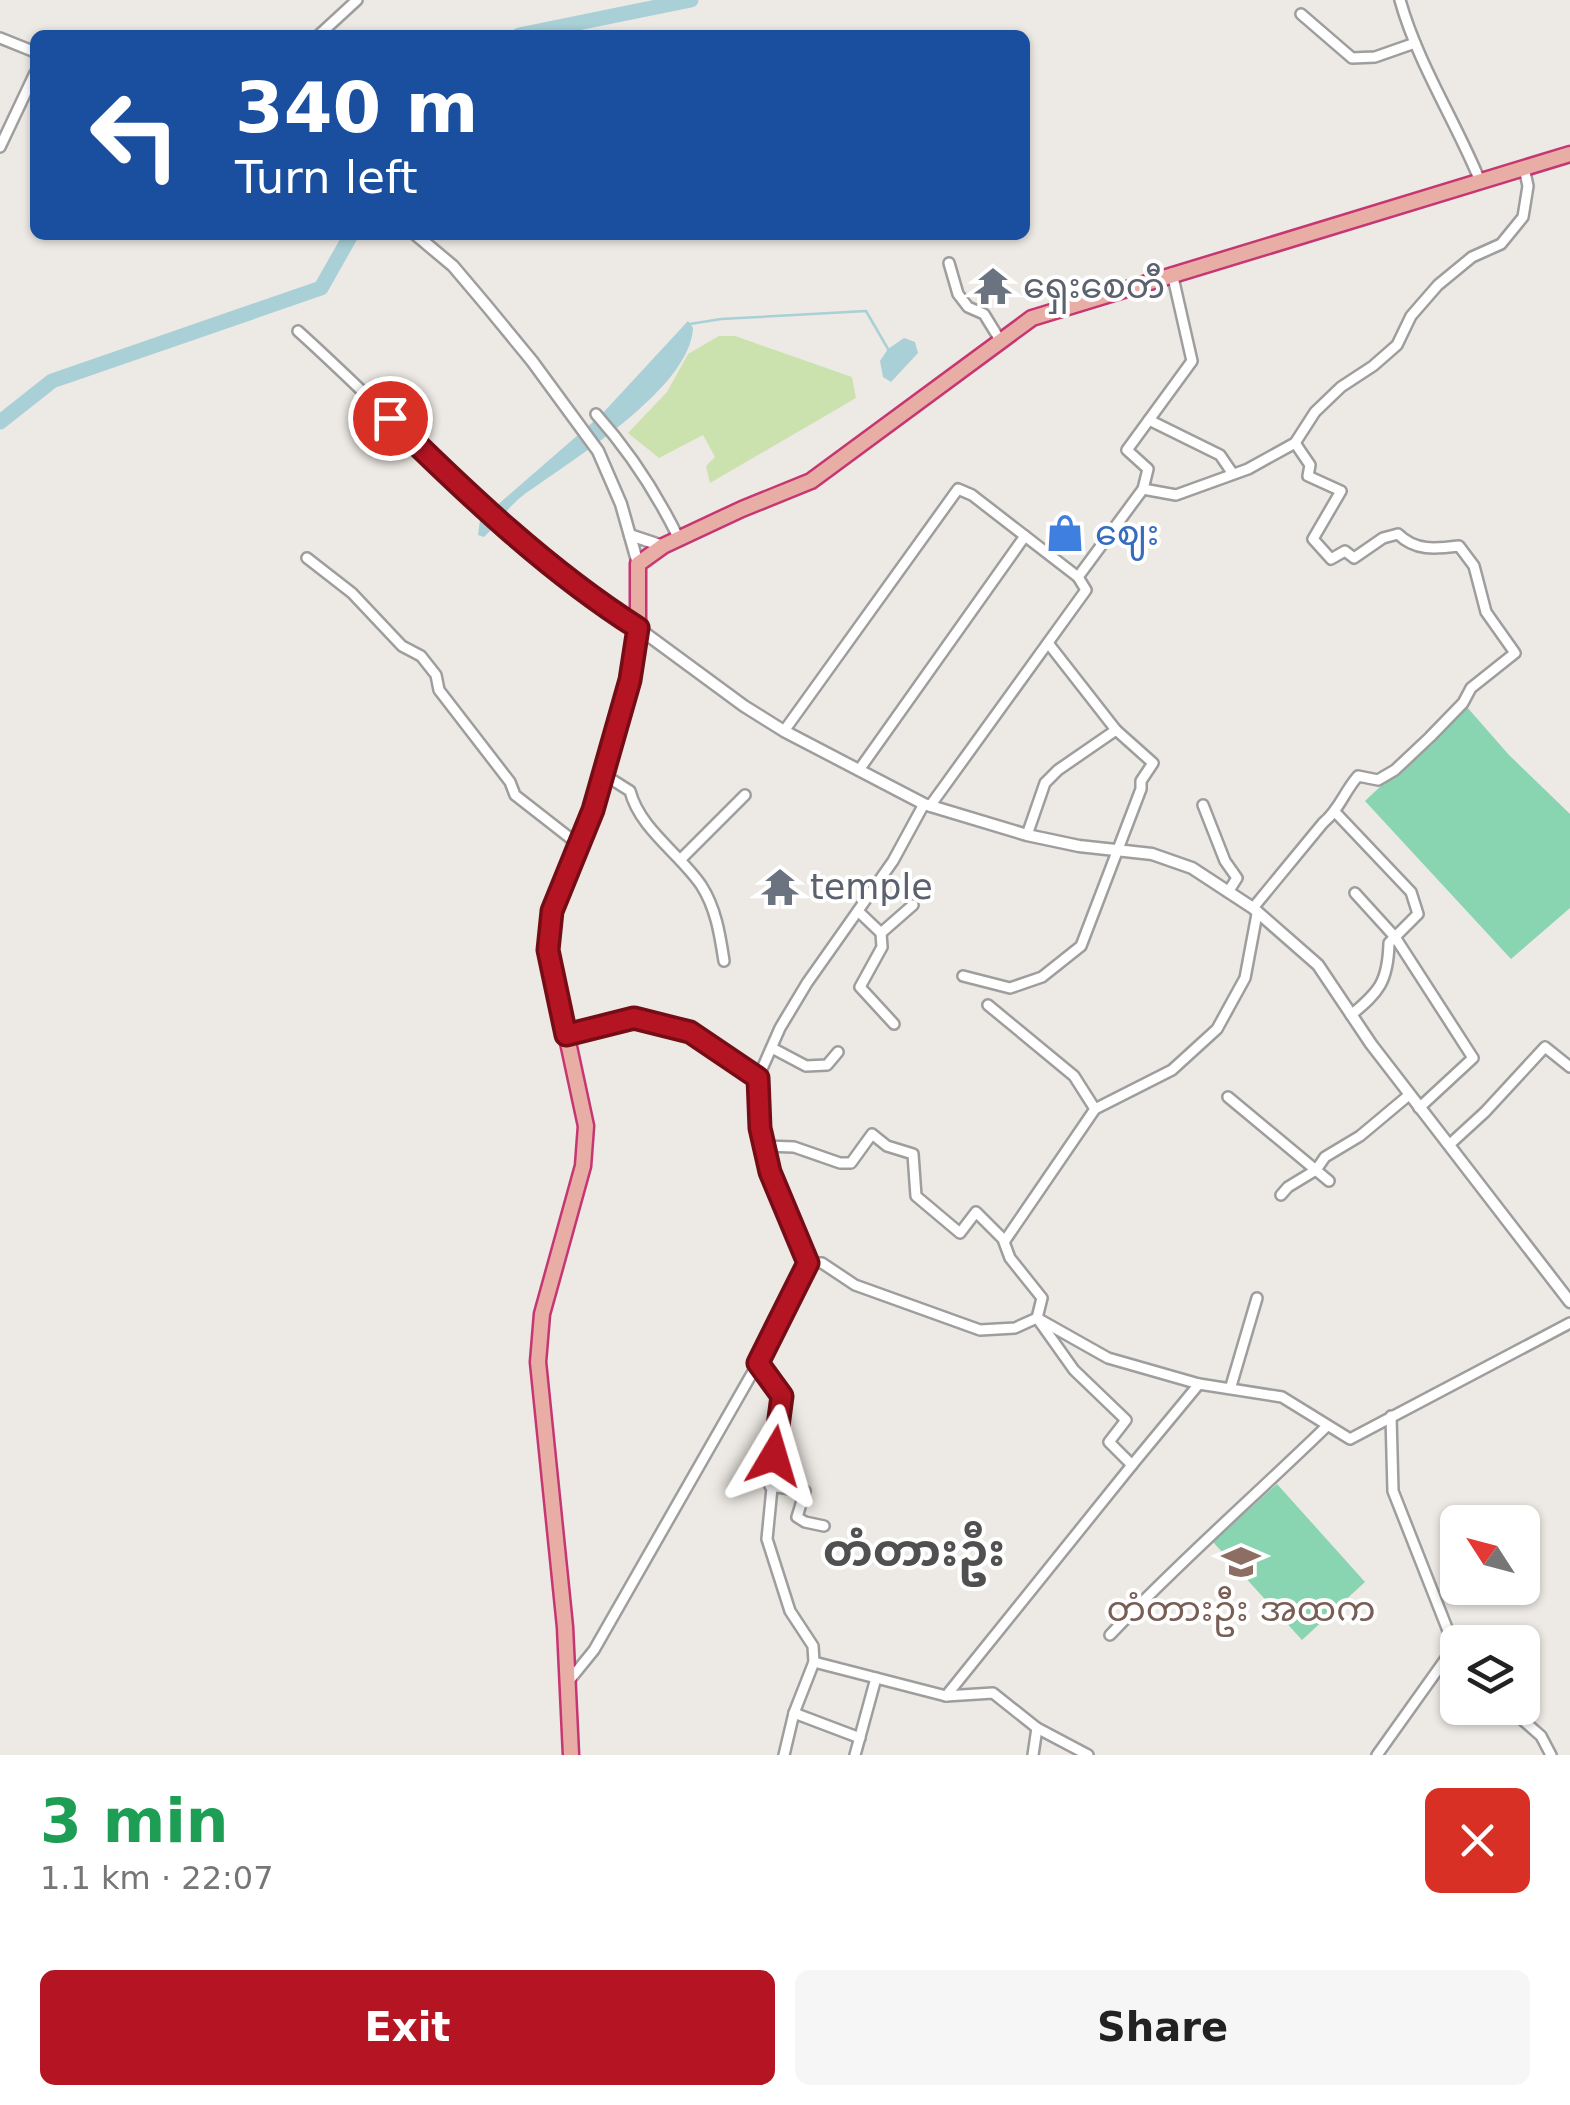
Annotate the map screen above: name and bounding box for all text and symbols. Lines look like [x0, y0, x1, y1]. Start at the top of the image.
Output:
text: 340 m [235, 67, 478, 149]
icon: left [70, 70, 200, 200]
text: Turn left [235, 151, 418, 204]
place label: ရှေးစေတီ [1023, 263, 1165, 314]
temple icon: ရှေးစေတီ [972, 265, 1014, 307]
pin [348, 376, 433, 461]
icon: arrive [363, 391, 418, 446]
shop icon: ဈေး [1044, 512, 1086, 554]
place label: ဈေး [1095, 513, 1159, 561]
temple icon: temple [759, 866, 801, 908]
place label: temple [810, 867, 933, 907]
position arrow [722, 1404, 826, 1508]
north arrow [1440, 1505, 1540, 1605]
map controls [1440, 1505, 1540, 1725]
district label: တံတားဦး [823, 1521, 1005, 1587]
school or university icon: တံတားဦး အထက [1220, 1541, 1262, 1583]
place label: တံတားဦး အထက [1106, 1586, 1376, 1637]
button: layers [1440, 1625, 1540, 1725]
text: 3 min [40, 1786, 228, 1856]
button: close [1425, 1788, 1530, 1893]
text: 1.1 km · 22:07 [40, 1859, 274, 1897]
button: Exit [40, 1970, 775, 2085]
button: Share [795, 1970, 1530, 2085]

